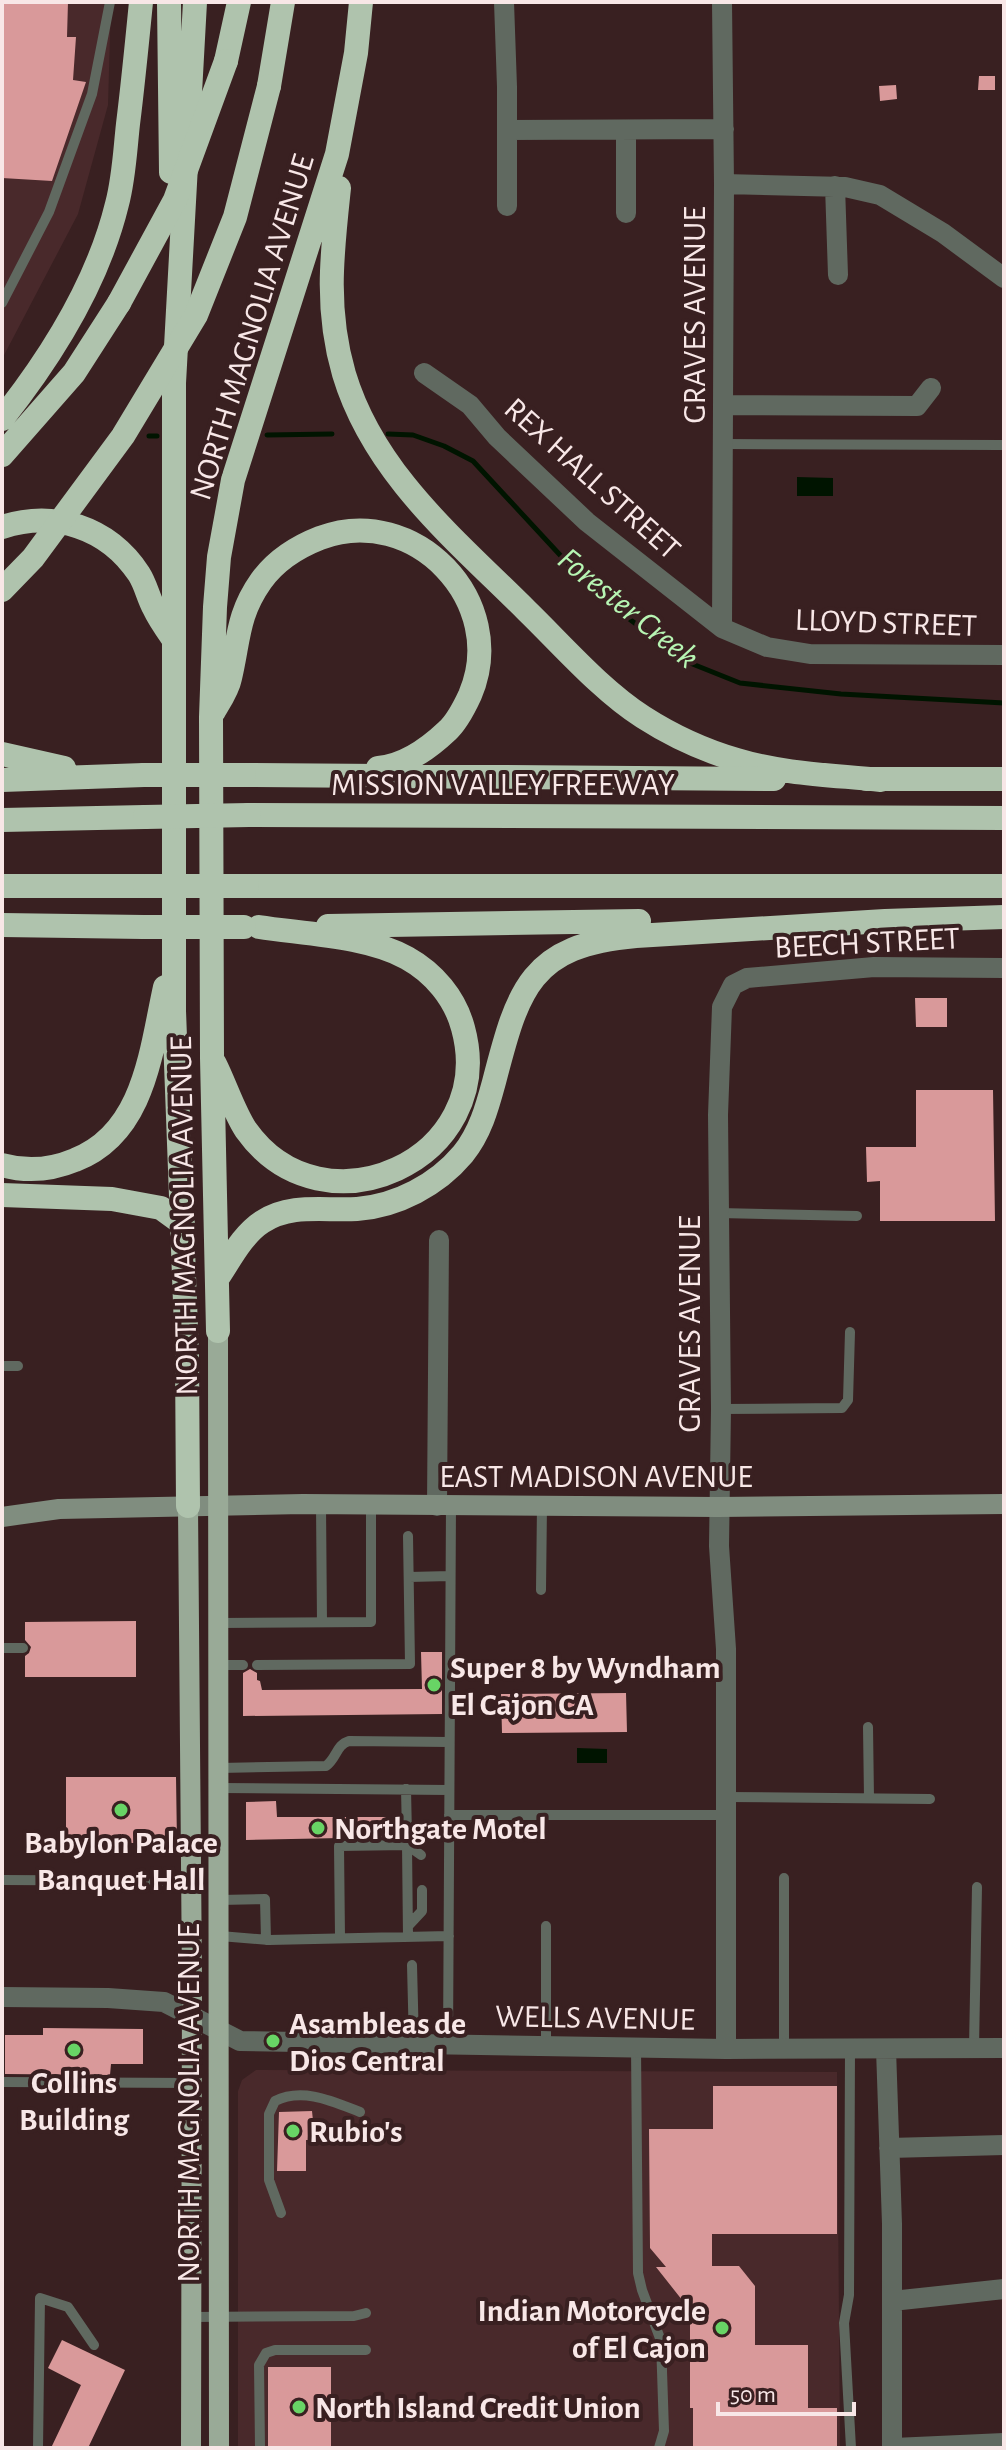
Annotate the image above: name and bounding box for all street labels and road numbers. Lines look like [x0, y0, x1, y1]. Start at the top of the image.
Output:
street label: NORTH MAGNOLIA AVENUE [184, 151, 320, 504]
street label: GRAVES AVENUE [679, 206, 711, 424]
street label: REX HALL STREET [498, 392, 687, 566]
street label: LLOYD STREET [794, 604, 978, 642]
street label: MISSION VALLEY FREEWAY [331, 769, 675, 801]
street label: BEECH STREET [773, 922, 961, 964]
street label: NORTH MAGNOLIA AVENUE [165, 1036, 203, 1396]
street label: GRAVES AVENUE [674, 1215, 706, 1433]
street label: EAST MADISON AVENUE [439, 1461, 753, 1493]
street label: NORTH MAGNOLIA AVENUE [173, 1923, 205, 2283]
street label: WELLS AVENUE [495, 2000, 695, 2036]

